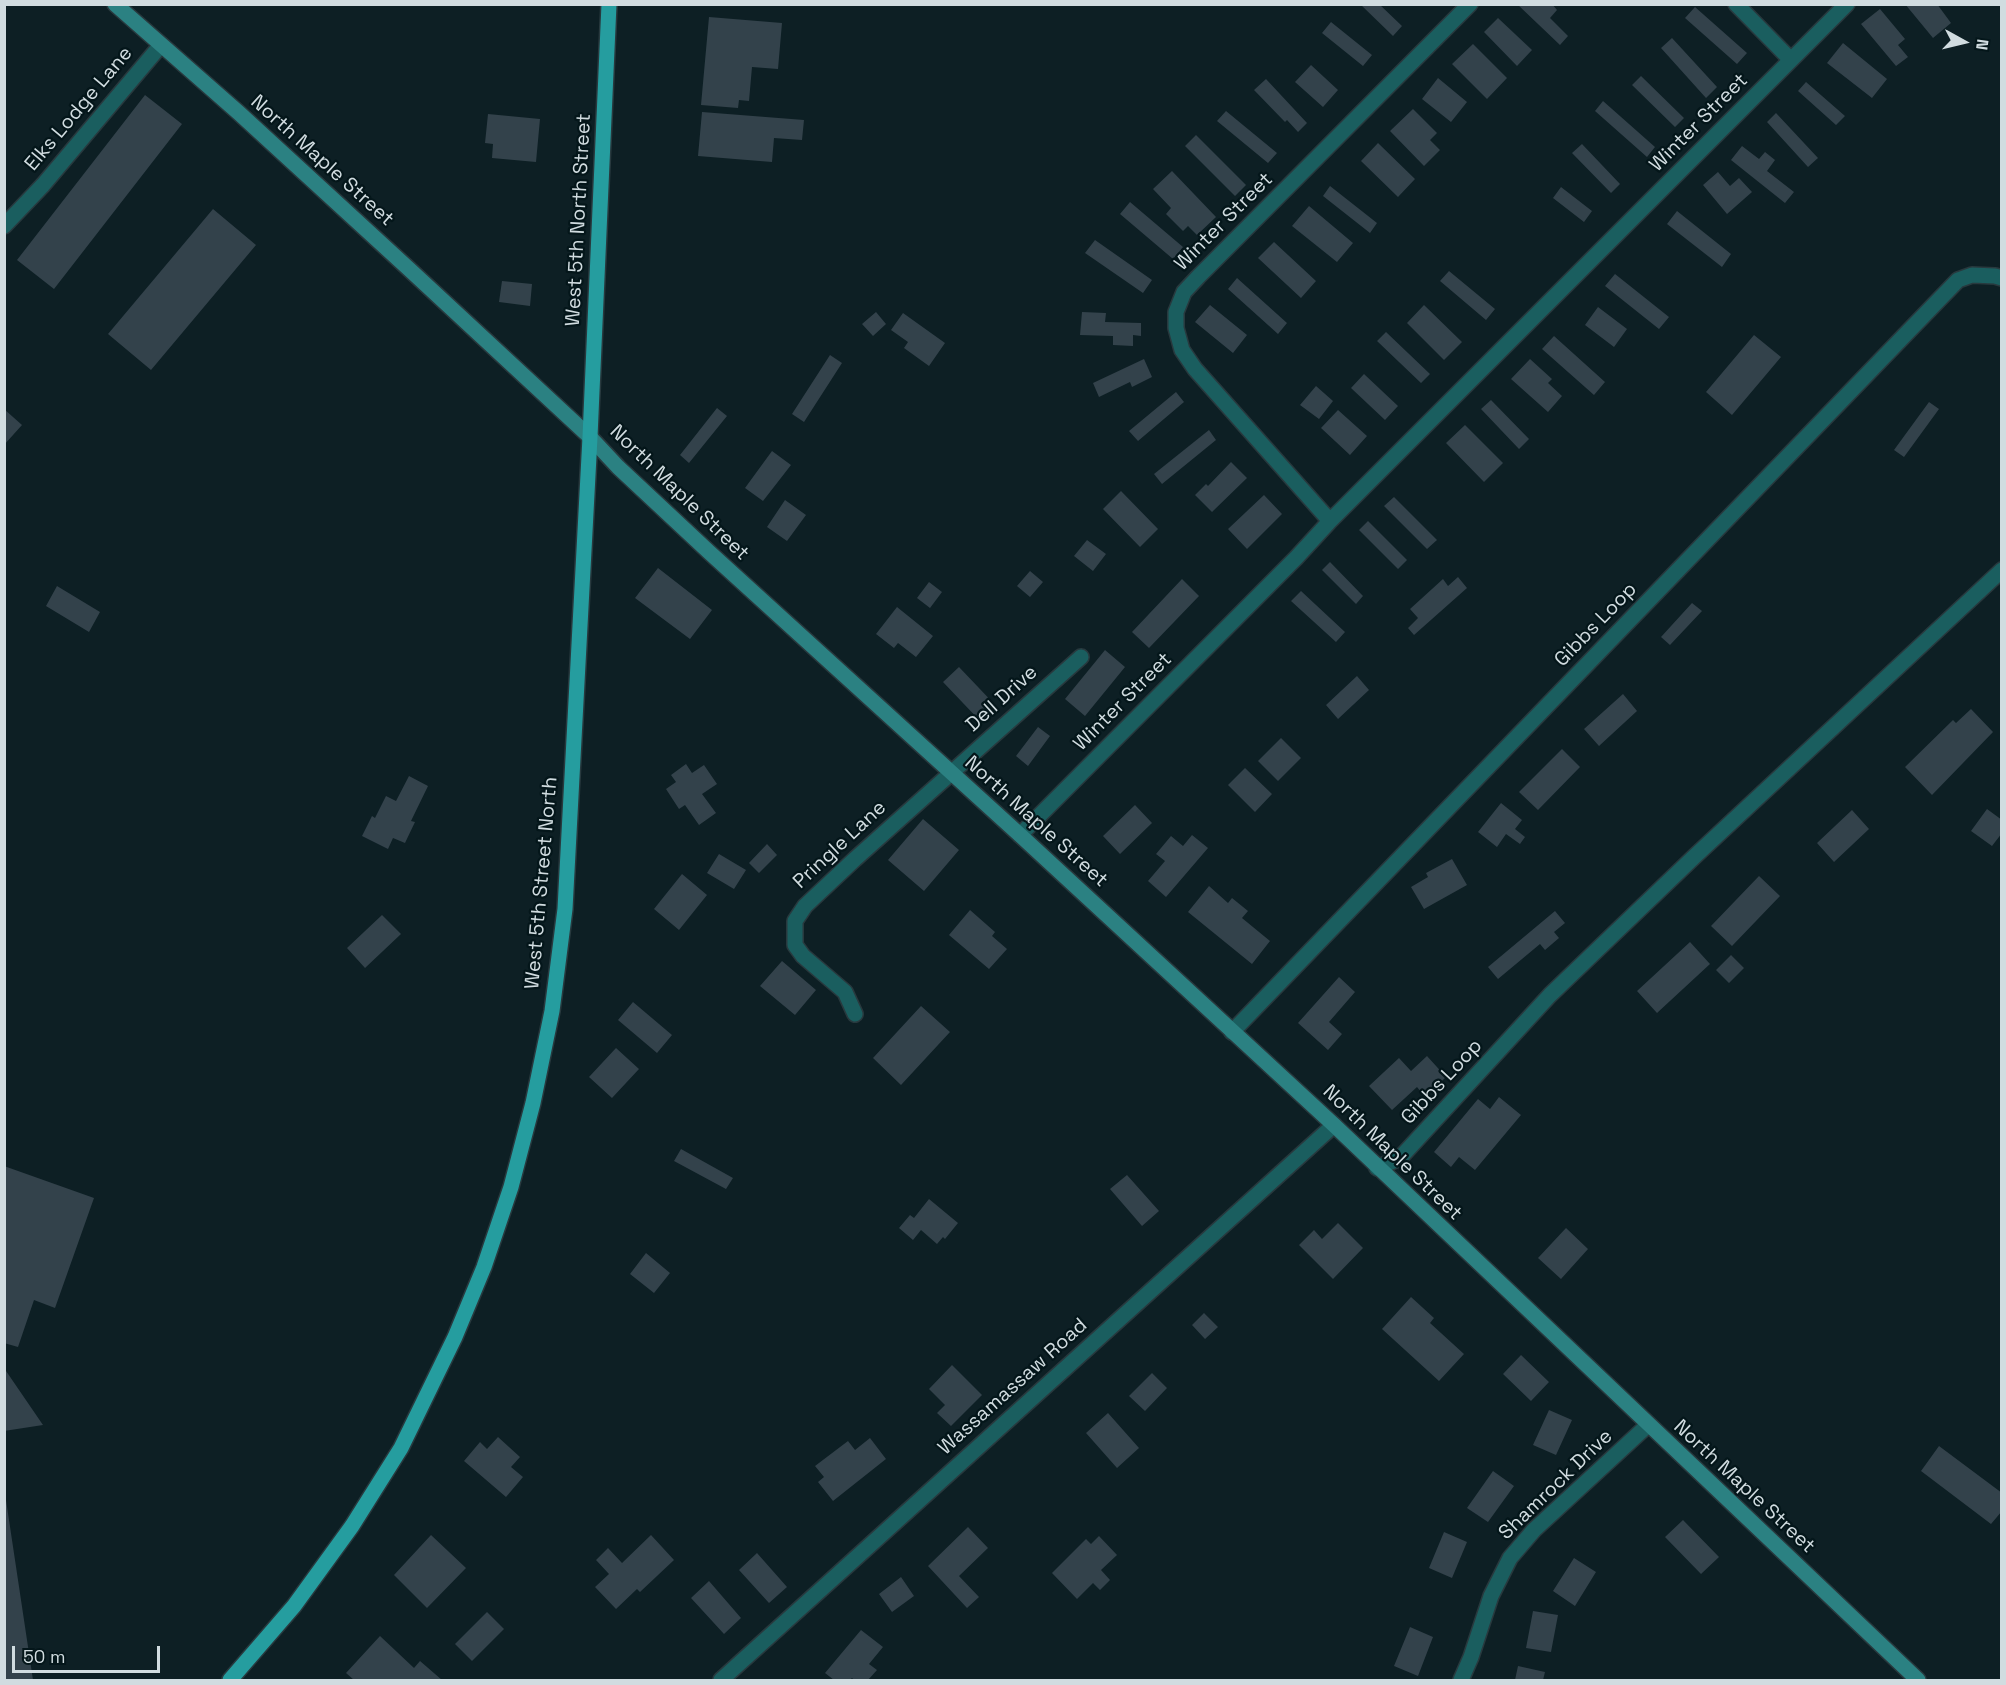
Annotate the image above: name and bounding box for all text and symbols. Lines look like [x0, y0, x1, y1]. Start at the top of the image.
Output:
north arrow [1934, 12, 1994, 72]
text: N [1971, 38, 1993, 51]
street label: Elks Lodge Lane [20, 42, 138, 176]
street label: Winter Street [1645, 69, 1753, 177]
street label: North Maple Street [245, 90, 399, 232]
street label: West 5th North Street [561, 113, 597, 327]
street label: Winter Street [1170, 168, 1278, 276]
street label: North Maple Street [604, 420, 754, 566]
street label: Gibbs Loop [1550, 578, 1642, 672]
street label: Winter Street [1069, 648, 1177, 756]
street label: Dell Drive [961, 661, 1043, 737]
street label: North Maple Street [959, 751, 1113, 893]
street label: West 5th Street North [521, 776, 563, 990]
street label: Pringle Lane [789, 796, 891, 894]
street label: Gibbs Loop [1396, 1034, 1488, 1130]
street label: North Maple Street [1317, 1080, 1467, 1226]
street label: Wassamassaw Road [933, 1314, 1093, 1460]
street label: North Maple Street [1668, 1415, 1820, 1559]
street label: Shamrock Drive [1494, 1425, 1618, 1545]
scale bar [15, 1634, 164, 1672]
text: 50 m [23, 1645, 65, 1668]

